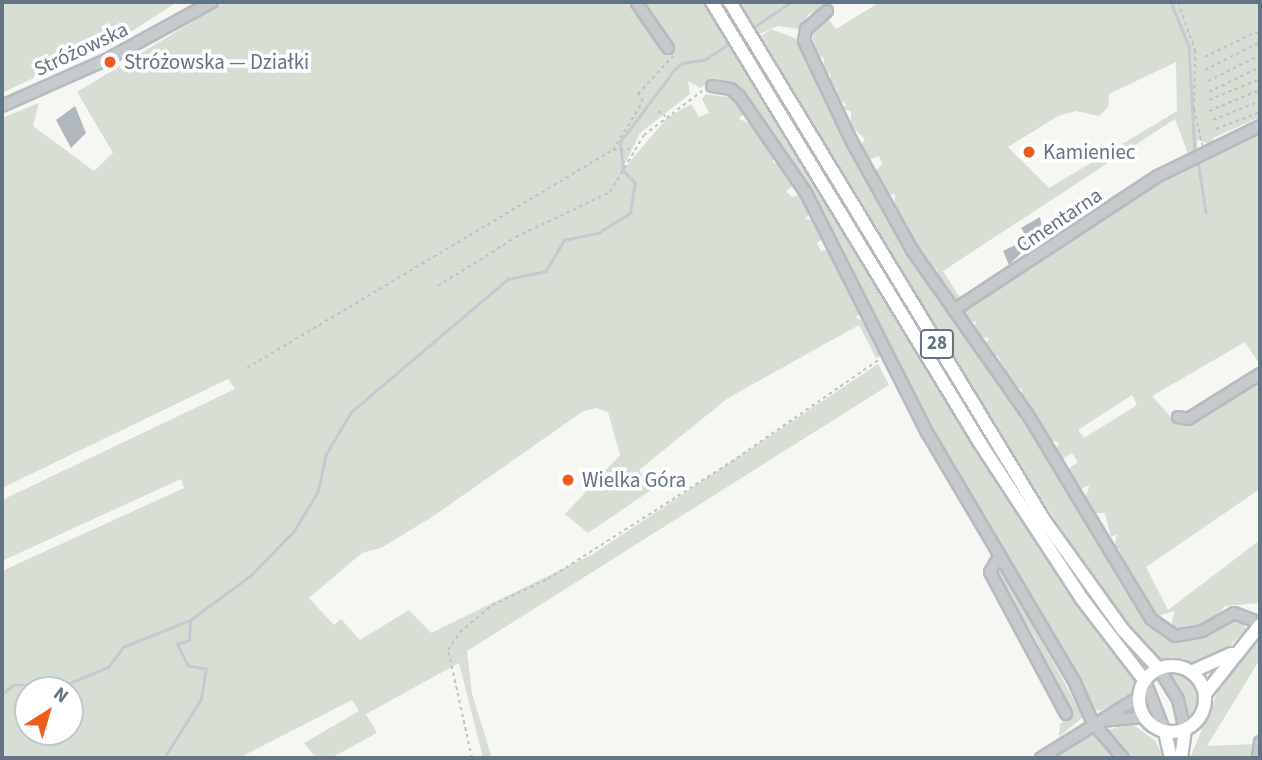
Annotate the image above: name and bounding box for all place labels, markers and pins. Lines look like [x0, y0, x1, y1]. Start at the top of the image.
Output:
place label: Stróżowska — Działki [124, 49, 309, 75]
marker: Stróżowska — Działki [102, 54, 118, 70]
place label: Kamieniec [1043, 139, 1135, 165]
marker: Kamieniec [1021, 144, 1037, 160]
place label: Wielka Góra [582, 467, 686, 493]
marker: Wielka Góra [560, 472, 576, 488]

